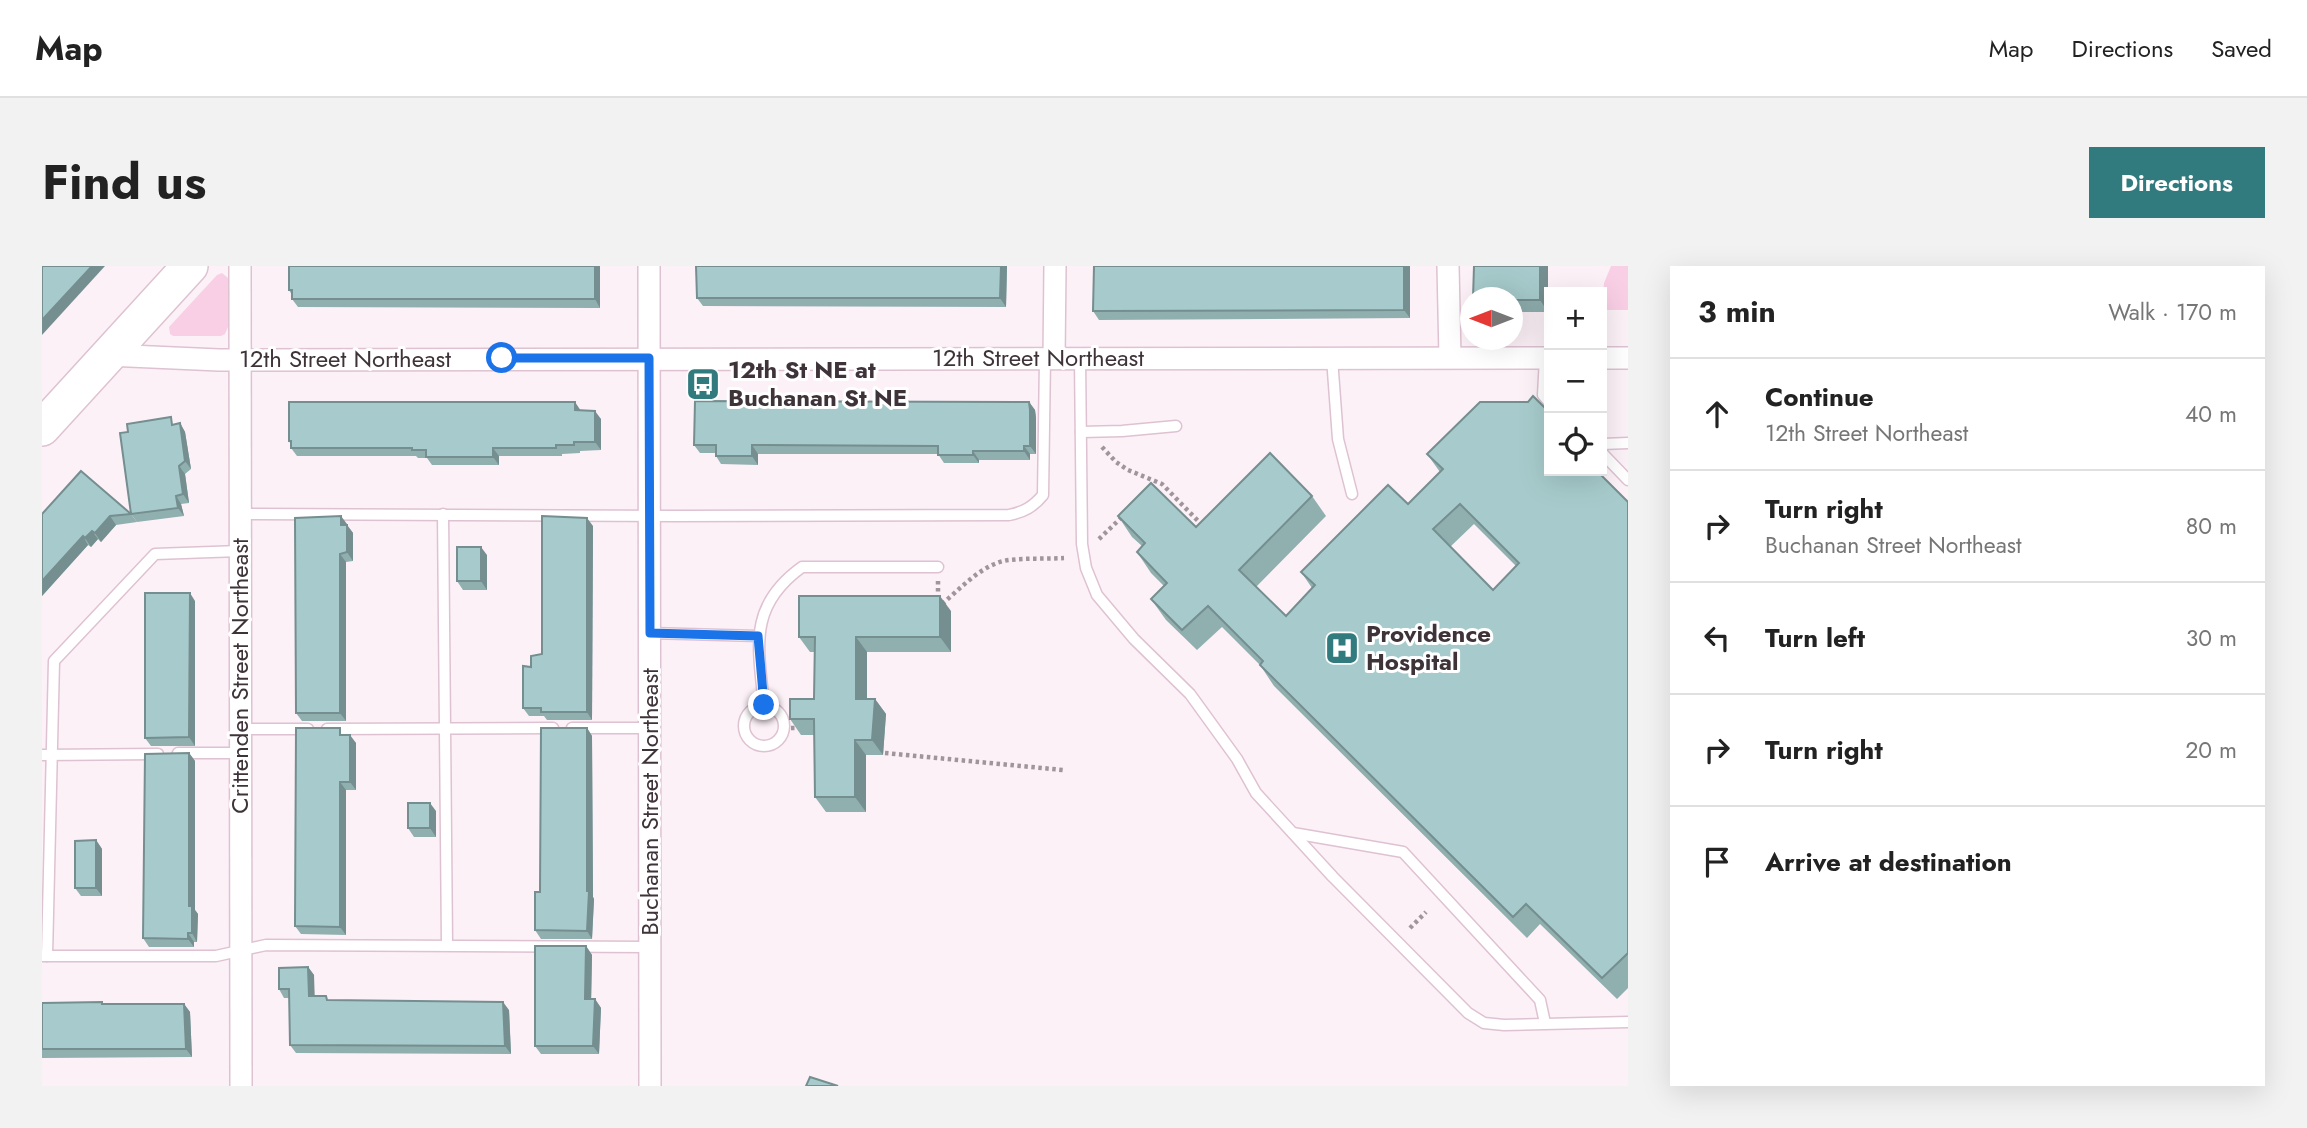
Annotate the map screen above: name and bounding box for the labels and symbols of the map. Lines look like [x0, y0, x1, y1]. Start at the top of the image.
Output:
north arrow [1460, 287, 1523, 350]
street label: 12th Street Northeast [932, 340, 1144, 375]
street label: 12th Street Northeast [239, 341, 451, 376]
route start [486, 342, 517, 373]
place label: 12th St NE at Buchanan St NE [728, 352, 907, 415]
bus stop icon: 12th St NE at Buchanan St NE [684, 365, 722, 403]
street label: Crittenden Street Northeast [222, 538, 257, 814]
place label: Providence Hospital [1366, 616, 1491, 679]
hospital icon: Providence Hospital [1323, 629, 1361, 667]
street label: Buchanan Street Northeast [632, 668, 667, 936]
route end [748, 689, 779, 720]

